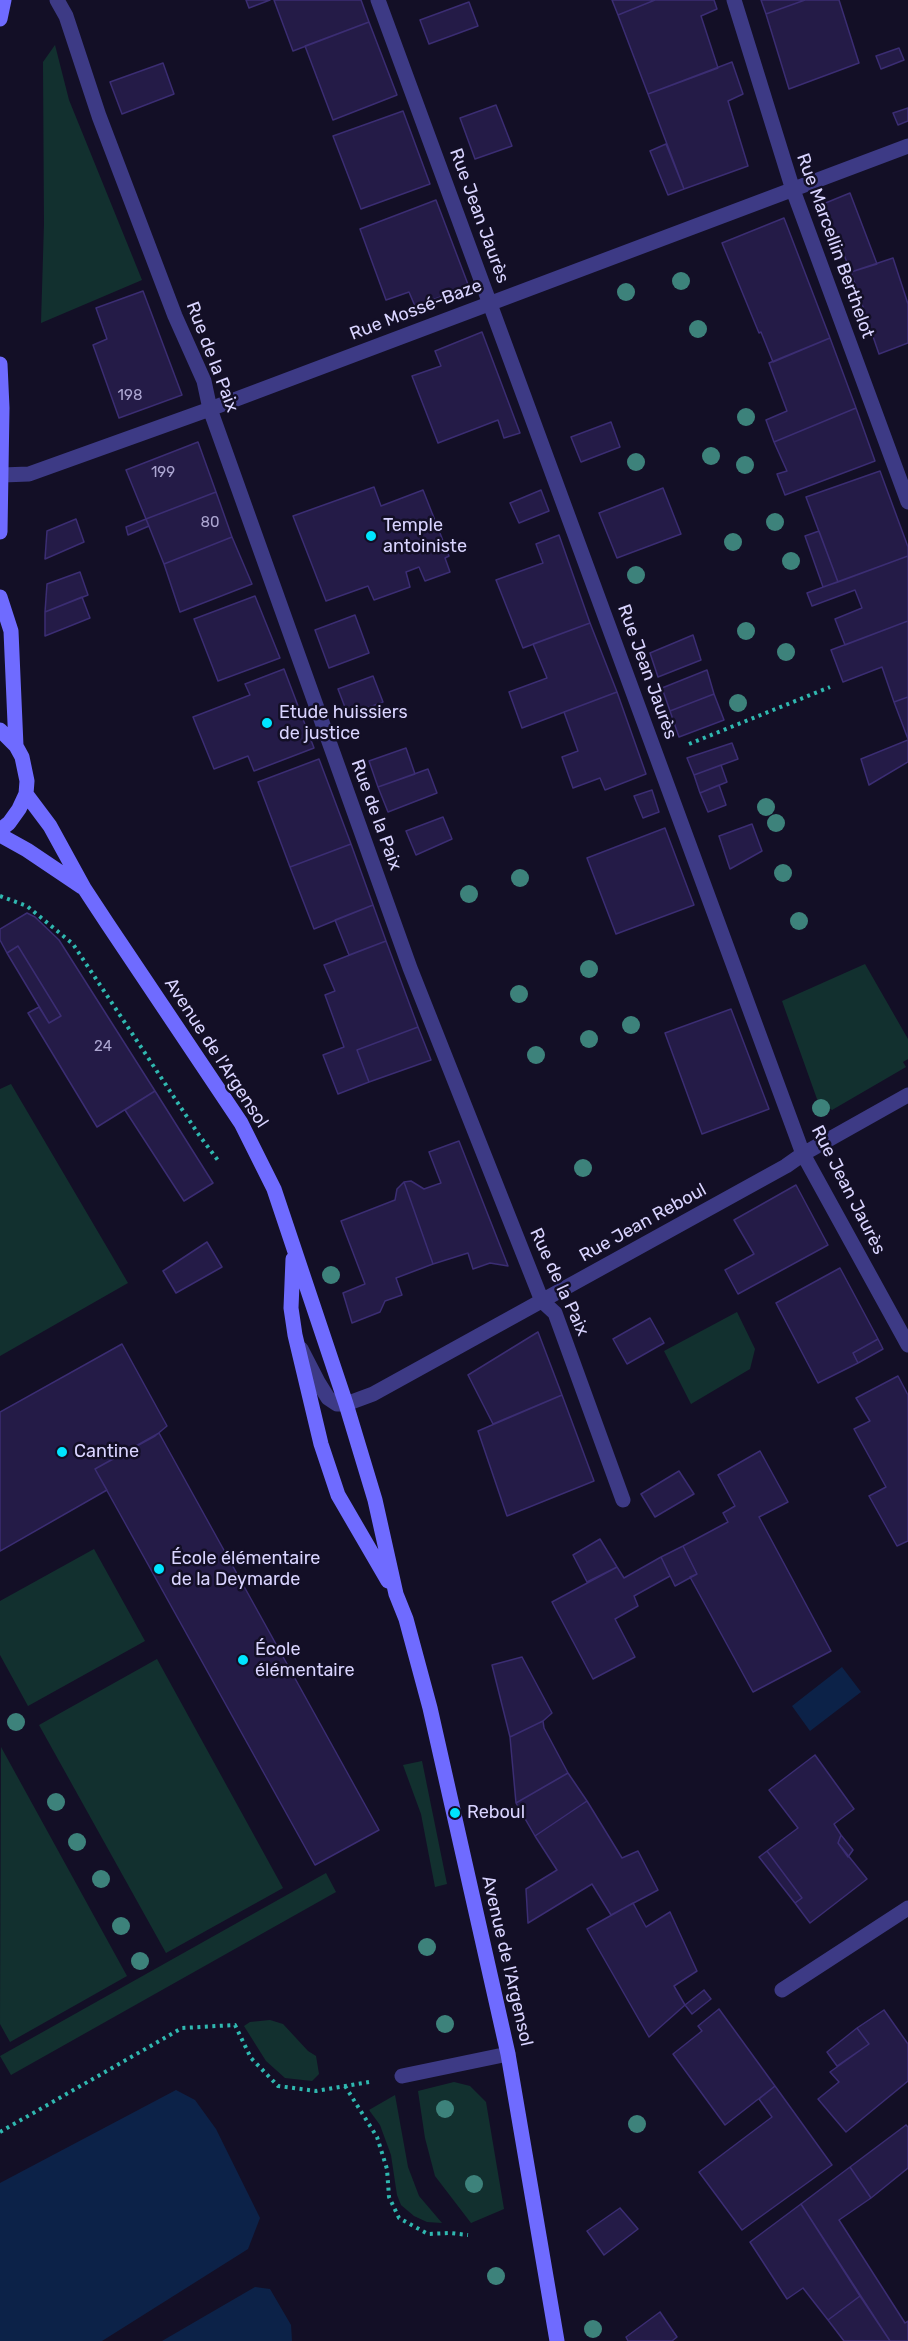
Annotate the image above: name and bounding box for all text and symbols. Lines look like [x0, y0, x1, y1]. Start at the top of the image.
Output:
street label: Rue Jean Jaurès [445, 146, 513, 286]
street label: Rue Marcellin Berthelot [791, 151, 879, 341]
street label: Rue Mossé-Baze [347, 275, 485, 345]
street label: Rue de la Paix [181, 299, 243, 415]
house number: 198 [118, 387, 142, 405]
house number: 199 [151, 464, 175, 482]
house number: 80 [200, 514, 220, 532]
place label: Temple antoiniste [383, 515, 467, 558]
marker: Temple antoiniste [364, 529, 378, 543]
street label: Rue Jean Jaurès [613, 602, 681, 742]
place label: Etude huissiers de justice [279, 702, 408, 744]
marker: Etude huissiers de justice [260, 716, 274, 730]
street label: Rue de la Paix [346, 757, 406, 873]
street label: Avenue de l'Argensol [160, 974, 272, 1132]
house number: 24 [94, 1038, 112, 1056]
street label: Rue Jean Jaurès [806, 1122, 890, 1258]
street label: Rue Jean Reboul [576, 1179, 710, 1267]
street label: Rue de la Paix [525, 1225, 593, 1339]
place label: Cantine [74, 1441, 139, 1463]
marker: Cantine [55, 1445, 69, 1459]
place label: École élémentaire de la Deymarde [171, 1548, 320, 1590]
marker: École élémentaire de la Deymarde [152, 1562, 166, 1576]
place label: École élémentaire [255, 1639, 354, 1682]
marker: École élémentaire [236, 1653, 250, 1667]
place label: Reboul [467, 1802, 525, 1824]
marker: Reboul [448, 1806, 462, 1820]
street label: Avenue de l'Argensol [477, 1874, 537, 2048]

